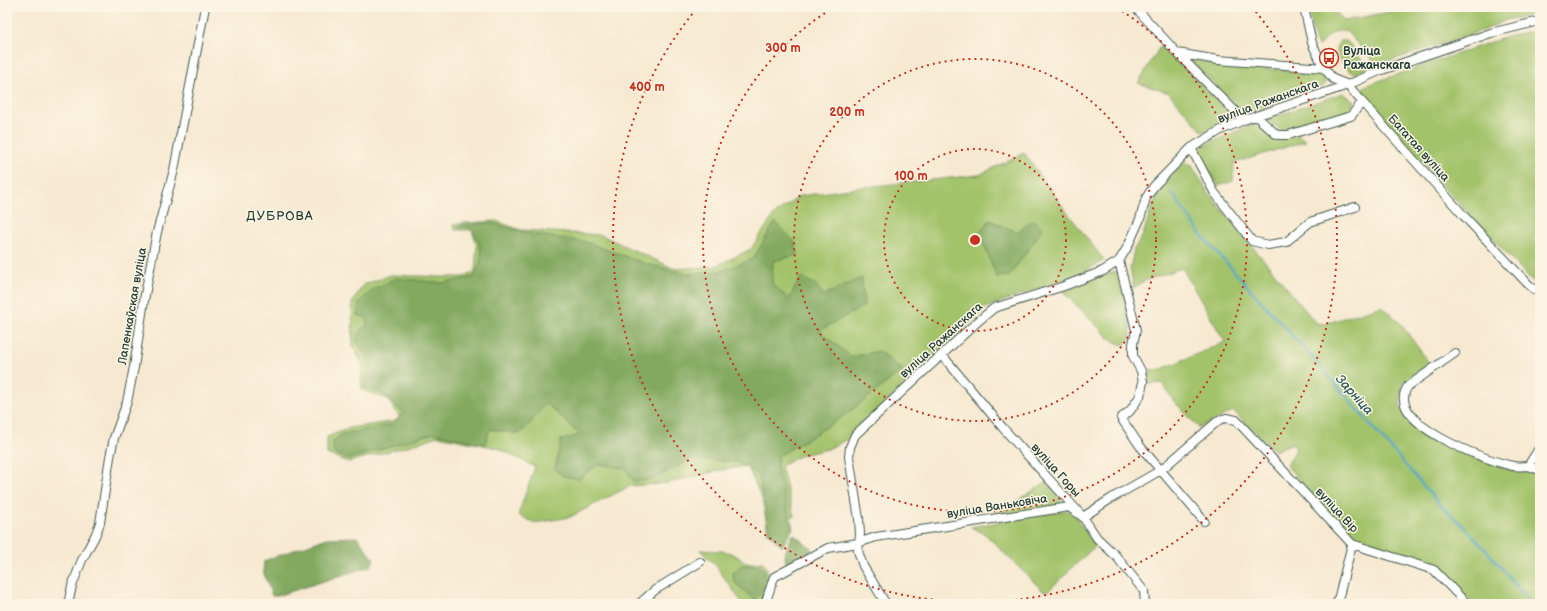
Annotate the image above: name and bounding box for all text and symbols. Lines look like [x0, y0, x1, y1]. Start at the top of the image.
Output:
text: 300 m [765, 41, 801, 56]
place label: Вуліца Ражанскага [1343, 44, 1412, 73]
bus stop icon: Вуліца Ражанскага [1318, 47, 1340, 69]
street label: вуліца Ражанскага [1216, 76, 1321, 127]
text: 400 m [629, 80, 665, 95]
text: 200 m [829, 105, 865, 120]
street label: Багатая вуліца [1385, 112, 1453, 185]
text: 100 m [894, 169, 928, 184]
district label: ДУБРОВА [246, 208, 314, 224]
centre of rings [968, 233, 982, 247]
street label: Лапенкаўская вуліца [115, 246, 150, 367]
street label: вуліца Ражанскага [897, 299, 986, 382]
water label: Зарніца [1332, 371, 1377, 418]
street label: вуліца Горы [1028, 440, 1084, 500]
street label: вуліца Вір [1312, 485, 1361, 536]
street label: вуліца Ваньковіча [946, 491, 1048, 522]

